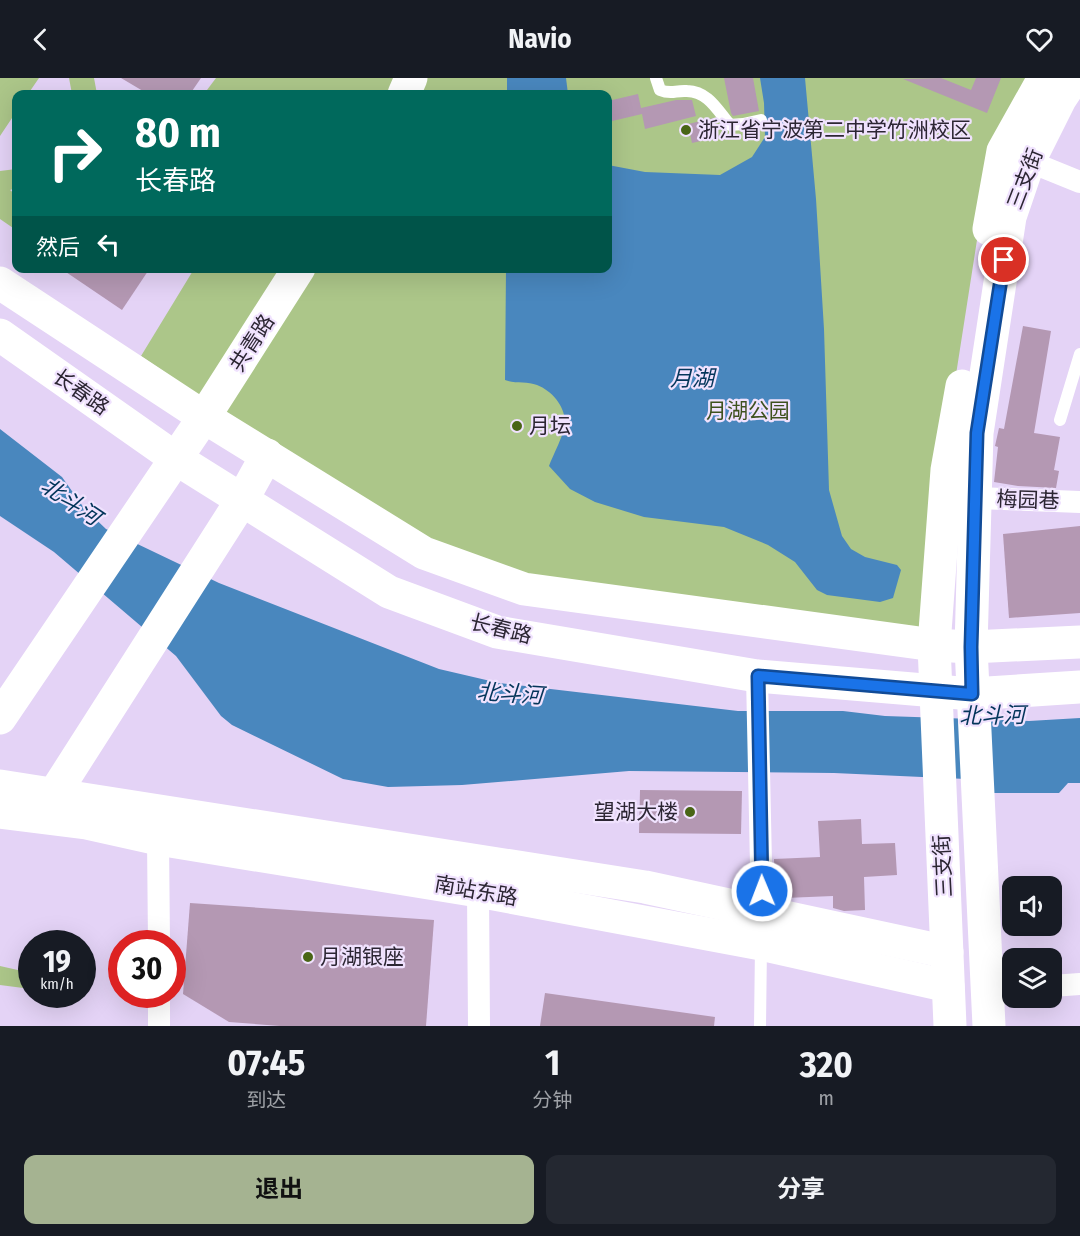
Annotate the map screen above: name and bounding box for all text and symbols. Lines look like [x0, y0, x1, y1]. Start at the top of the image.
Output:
icon: back [24, 23, 57, 56]
text: Navio [508, 23, 572, 55]
icon: heart [1023, 23, 1056, 56]
text: 80 m [135, 108, 221, 158]
icon: right [36, 114, 114, 192]
place label: 浙江省宁波第二中学竹洲校区 [698, 117, 971, 143]
marker: 浙江省宁波第二中学竹洲校区 [679, 123, 693, 137]
street label: 三支街 [1002, 145, 1048, 213]
text: 长春路 [135, 165, 216, 197]
icon: left [92, 228, 125, 261]
text: 然后 [36, 234, 80, 261]
pin [978, 234, 1029, 285]
icon: arrive [987, 243, 1020, 276]
street label: 共青路 [224, 310, 280, 376]
street label: 长春路 [48, 363, 114, 421]
water label: 月湖 [670, 365, 717, 392]
park label: 月湖公园 [706, 398, 790, 424]
place label: 月坛 [529, 413, 571, 439]
marker: 月坛 [510, 419, 524, 433]
water label: 北斗河 [36, 472, 109, 533]
street label: 梅园巷 [996, 486, 1060, 514]
street label: 长春路 [467, 609, 535, 649]
water label: 北斗河 [476, 678, 548, 710]
water label: 北斗河 [959, 701, 1029, 730]
place label: 望湖大楼 [594, 799, 678, 825]
marker: 望湖大楼 [683, 805, 697, 819]
street label: 三支街 [928, 834, 958, 898]
position arrow [730, 859, 794, 923]
street label: 南站东路 [432, 871, 520, 911]
map controls [1002, 876, 1062, 1008]
button: sound [1002, 876, 1062, 936]
speed limit sign: 30 [108, 930, 186, 1008]
text: 19 [43, 944, 71, 980]
place label: 月湖银座 [320, 944, 404, 970]
button: layers [1002, 948, 1062, 1008]
marker: 月湖银座 [301, 950, 315, 964]
text: km/h [40, 975, 74, 993]
text: 07:45 [227, 1041, 305, 1085]
text: 1 [545, 1041, 560, 1085]
text: 320 [800, 1043, 853, 1087]
text: m [819, 1086, 834, 1110]
text: 到达 [246, 1088, 286, 1112]
text: 分钟 [533, 1088, 573, 1112]
button: 退出 [24, 1155, 534, 1224]
button: 分享 [546, 1155, 1056, 1224]

